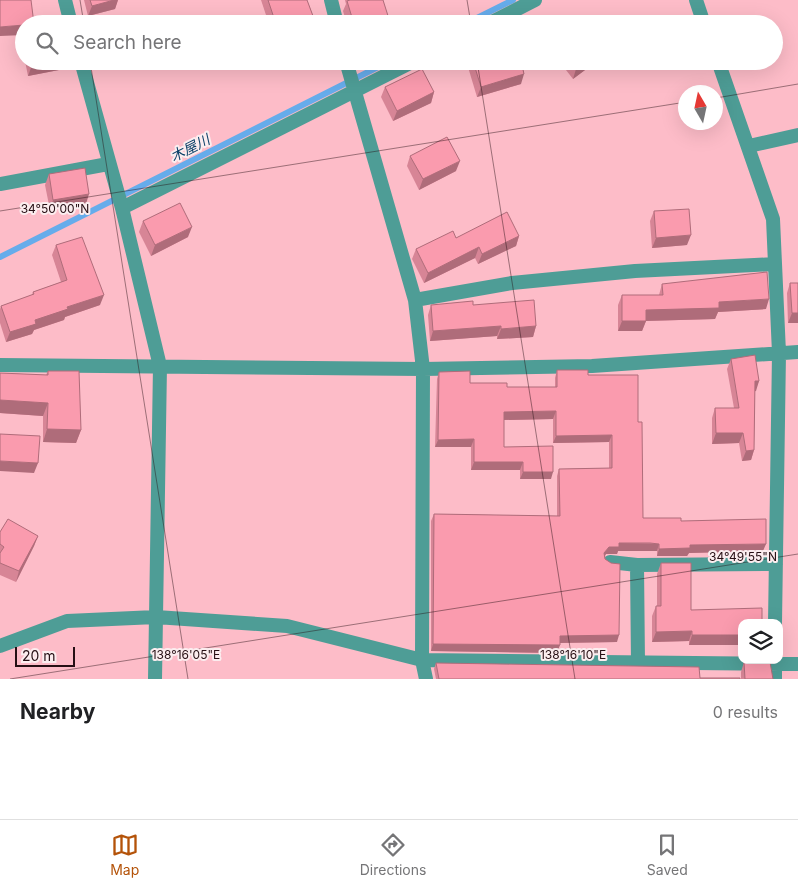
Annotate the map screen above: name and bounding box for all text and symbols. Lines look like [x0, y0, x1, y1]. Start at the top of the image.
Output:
search box [15, 15, 783, 70]
icon: search [33, 29, 61, 57]
text: Search here [73, 31, 182, 54]
north arrow [678, 85, 723, 130]
water label: 木屋川 [167, 130, 214, 165]
text: 34°50'00"N [21, 201, 89, 216]
text: 34°49'55"N [709, 549, 777, 564]
map controls [738, 619, 783, 664]
button: layers [738, 619, 783, 664]
scale bar [15, 644, 75, 667]
text: 20 m [22, 647, 56, 664]
text: 138°16'05"E [152, 647, 220, 662]
text: 138°16'10"E [540, 647, 606, 662]
text: Nearby [20, 699, 95, 724]
text: 0 results [713, 702, 778, 722]
tab: Map [110, 831, 139, 878]
tab: Directions [360, 831, 426, 878]
tab: Saved [647, 831, 688, 878]

